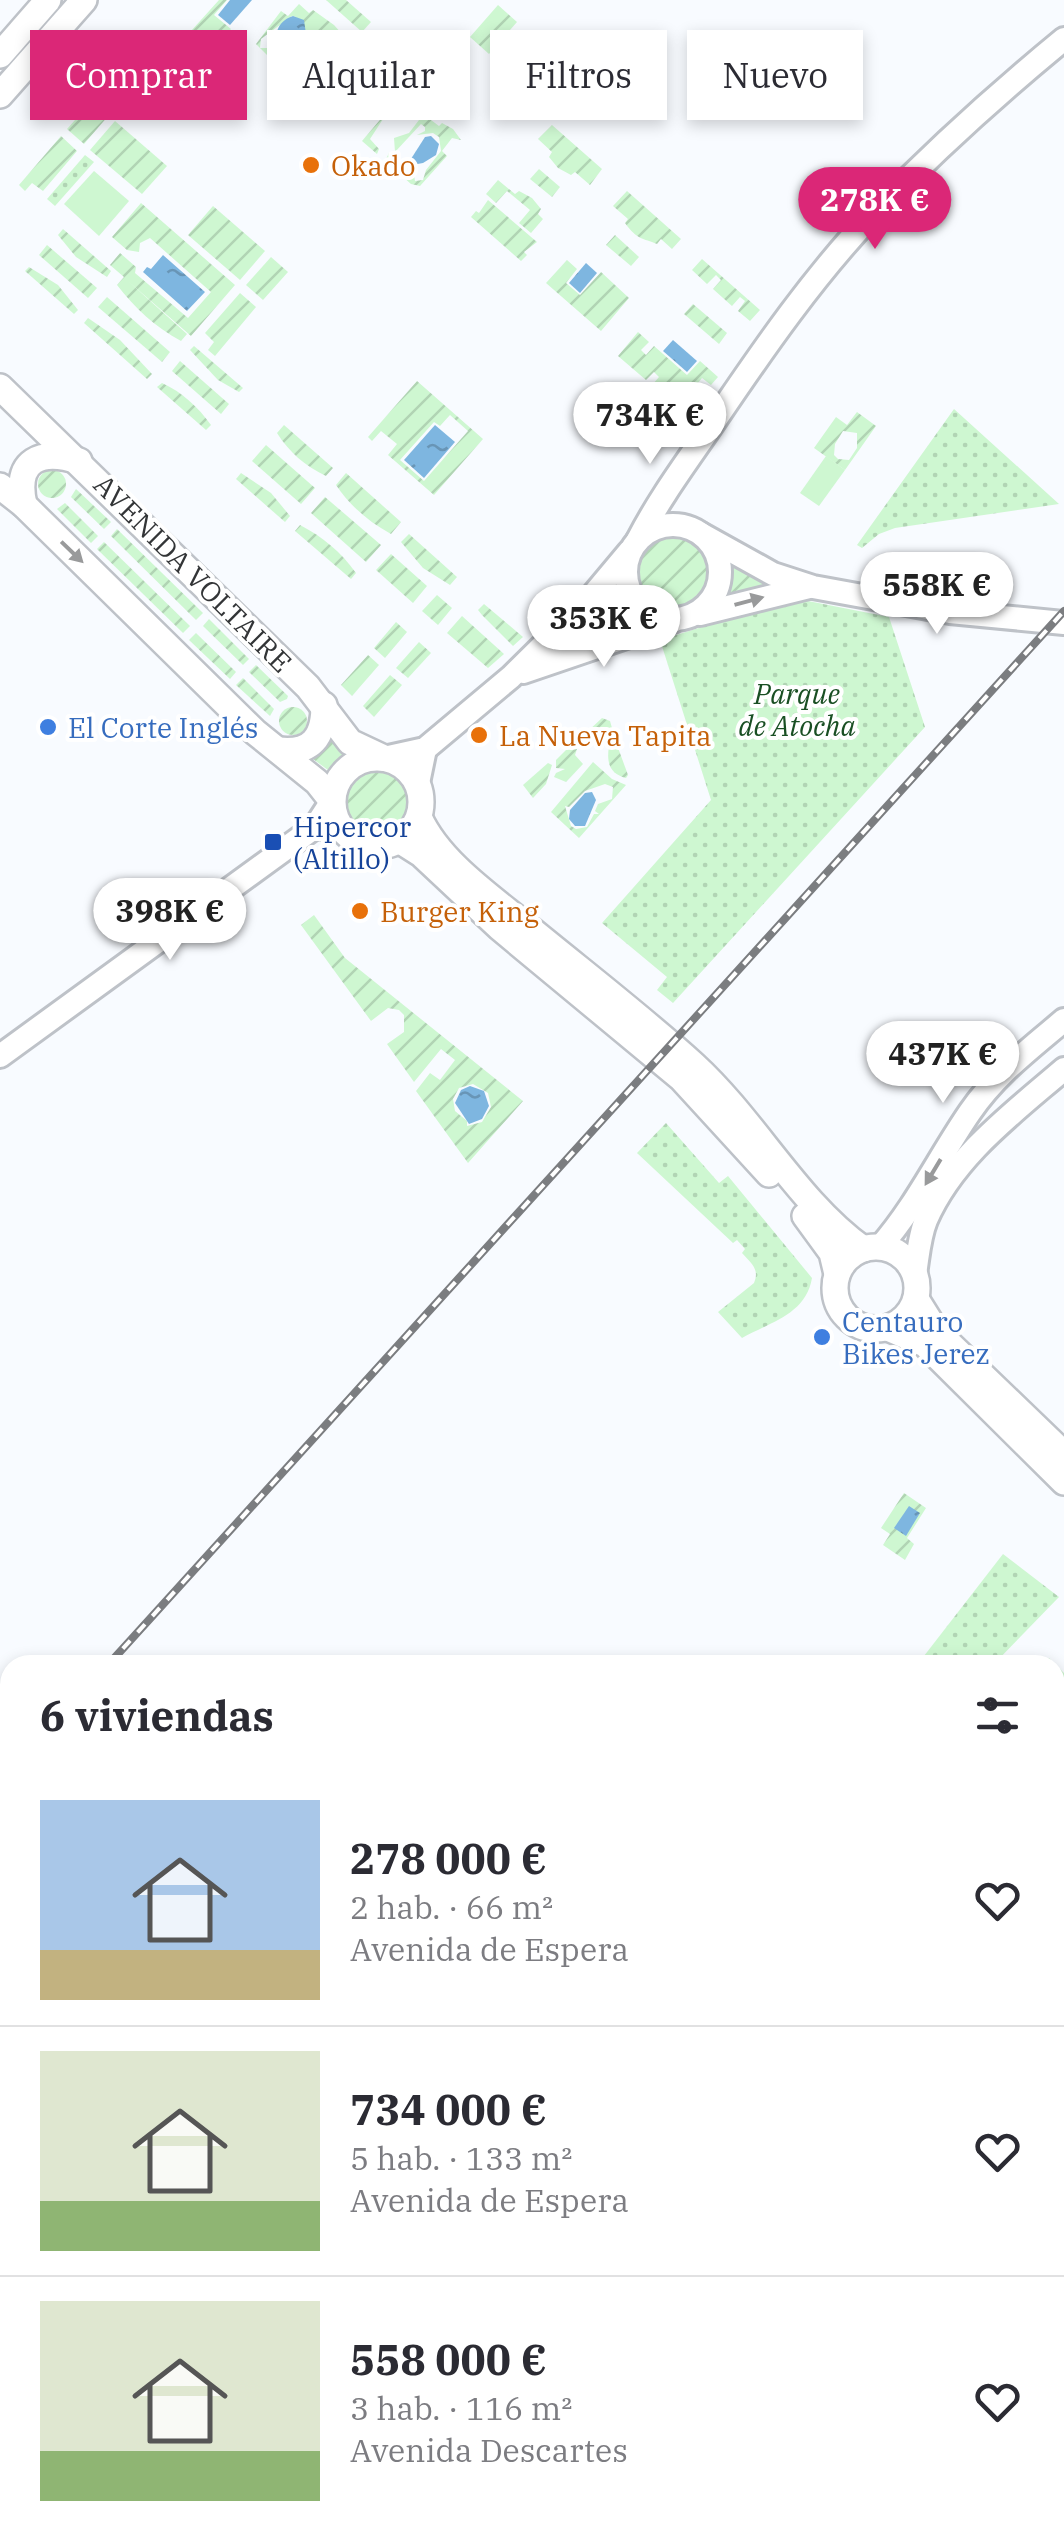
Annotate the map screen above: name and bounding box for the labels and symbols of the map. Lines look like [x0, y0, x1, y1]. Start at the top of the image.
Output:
place label: Okado [331, 147, 416, 184]
marker: Okado [300, 154, 322, 176]
pin: 278K € [794, 167, 956, 252]
pin: 734K € [569, 382, 731, 467]
street label: AVENIDA VOLTAIRE [86, 466, 300, 680]
one-way arrow [59, 539, 83, 563]
pin: 558K € [856, 552, 1018, 637]
pin: 353K € [523, 585, 685, 670]
one-way arrow [734, 593, 765, 608]
park label: Parque de Atocha [738, 675, 856, 744]
place label: El Corte Inglés [68, 709, 259, 746]
marker: El Corte Inglés [37, 716, 59, 738]
place label: La Nueva Tapita [499, 717, 712, 754]
marker: La Nueva Tapita [468, 724, 490, 746]
place label: Hipercor (Altillo) [293, 808, 412, 877]
marker: Hipercor (Altillo) [262, 831, 284, 853]
pin: 398K € [89, 878, 251, 963]
place label: Burger King [380, 893, 539, 930]
marker: Burger King [349, 900, 371, 922]
pin: 437K € [862, 1021, 1024, 1106]
one-way arrow [925, 1158, 942, 1186]
place label: Centauro Bikes Jerez [842, 1303, 990, 1372]
marker: Centauro Bikes Jerez [811, 1326, 833, 1348]

